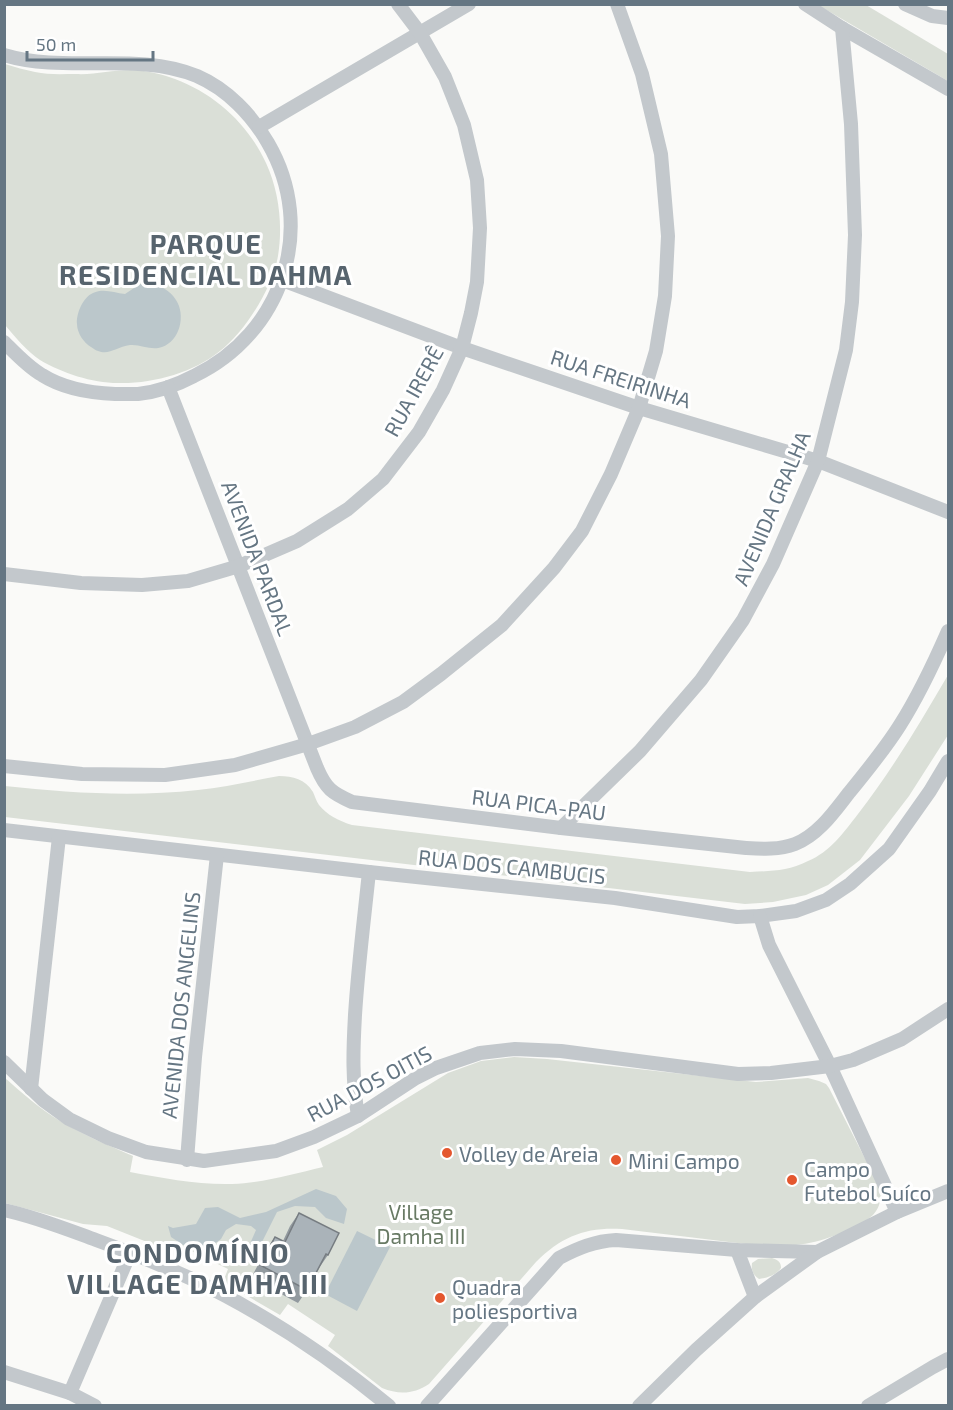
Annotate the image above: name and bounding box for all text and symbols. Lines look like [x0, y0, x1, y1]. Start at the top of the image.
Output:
scale bar [27, 24, 153, 62]
text: 50 m [36, 33, 76, 55]
district label: PARQUE RESIDENCIAL DAHMA [59, 227, 353, 290]
street label: RUA IRERÊ [378, 342, 448, 440]
street label: RUA FREIRINHA [548, 344, 694, 412]
street label: AVENIDA GRALHA [727, 427, 815, 589]
street label: AVENIDA PARDAL [217, 477, 299, 639]
street label: RUA PICA-PAU [470, 783, 608, 825]
street label: RUA DOS CAMBUCIS [417, 844, 607, 888]
street label: AVENIDA DOS ANGELINS [156, 890, 204, 1120]
street label: RUA DOS OITIS [302, 1040, 436, 1126]
place label: Volley de Areia [459, 1141, 599, 1166]
marker: Volley de Areia [440, 1146, 454, 1160]
place label: Mini Campo [628, 1148, 740, 1173]
marker: Mini Campo [609, 1153, 623, 1167]
place label: Campo Futebol Suíco [804, 1156, 932, 1205]
marker: Campo Futebol Suíco [785, 1173, 799, 1187]
park label: Village Damha III [377, 1199, 465, 1248]
district label: CONDOMÍNIO VILLAGE DAMHA III [67, 1236, 329, 1299]
place label: Quadra poliesportiva [452, 1274, 578, 1323]
marker: Quadra poliesportiva [433, 1291, 447, 1305]

